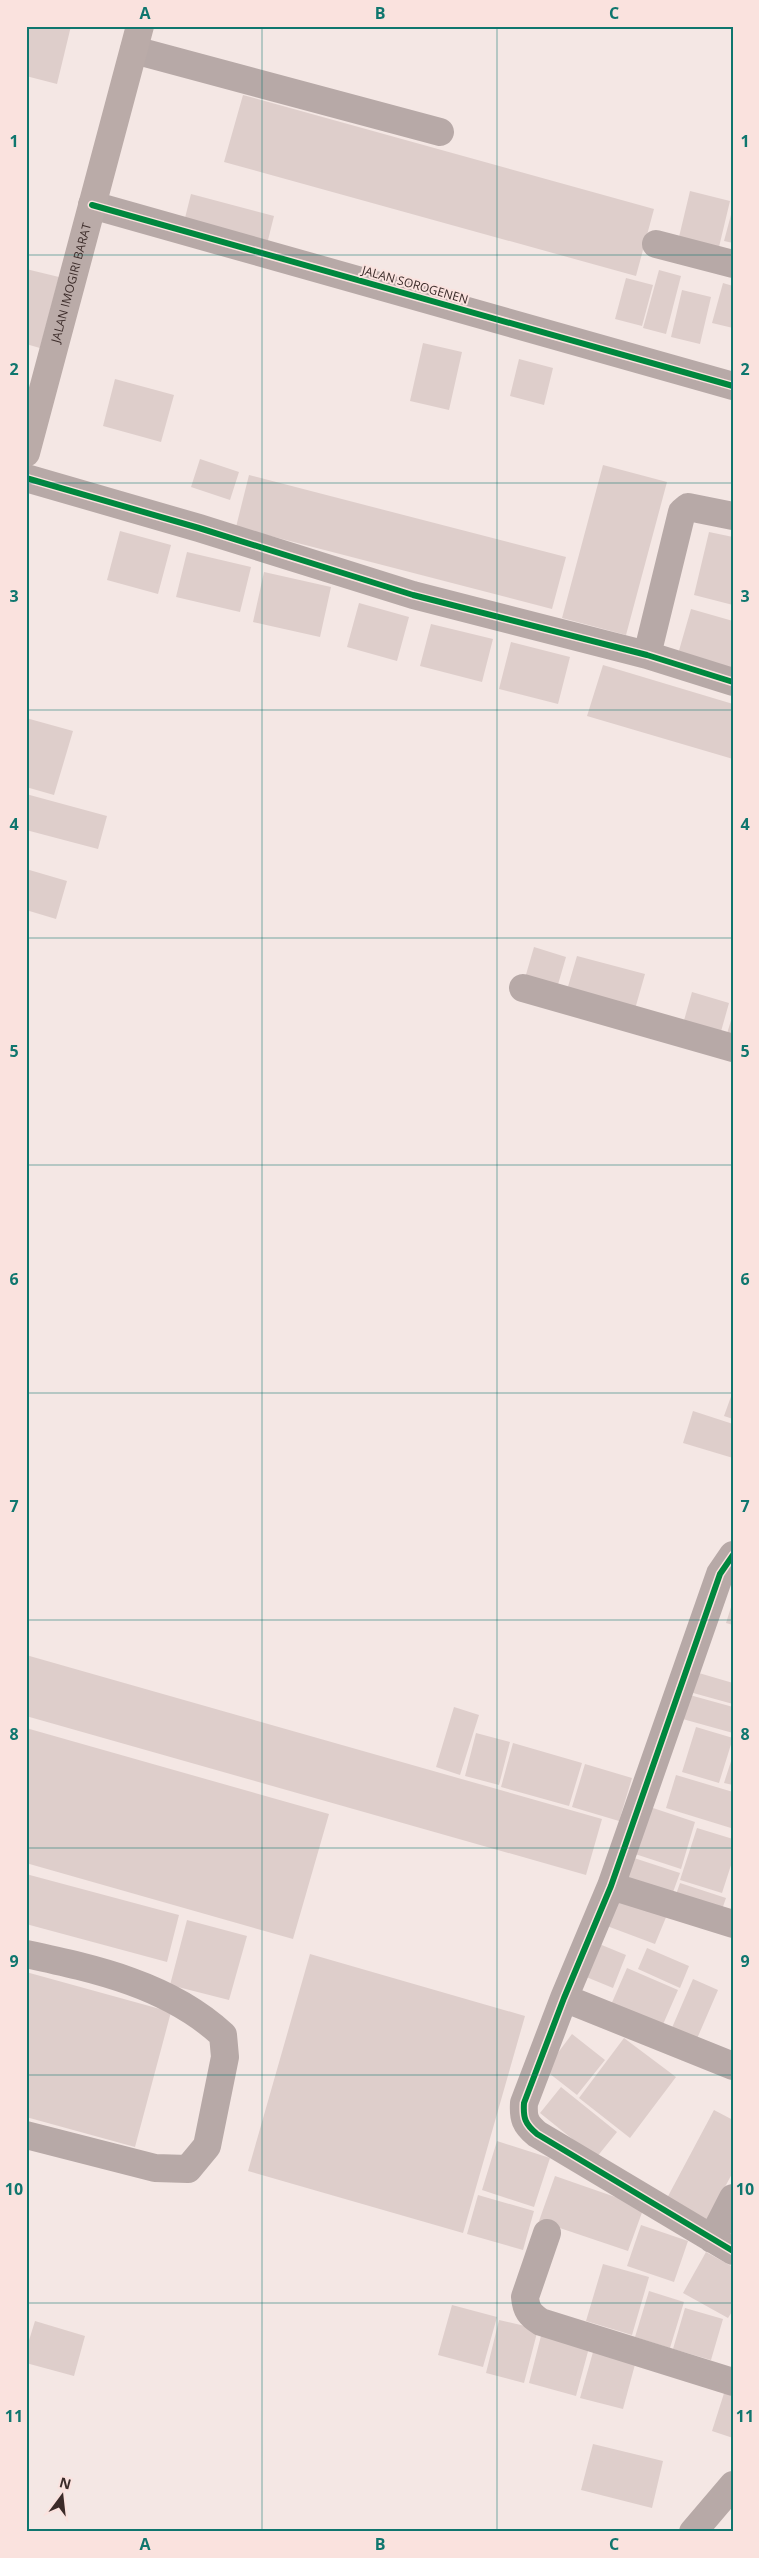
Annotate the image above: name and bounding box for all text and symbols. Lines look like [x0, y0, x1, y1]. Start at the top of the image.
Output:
text: A [139, 2, 151, 24]
text: B [375, 2, 385, 24]
text: C [609, 2, 619, 24]
text: 1 [9, 130, 19, 152]
text: 1 [740, 130, 750, 152]
street label: JALAN IMOGIRI BARAT [47, 221, 95, 346]
street label: JALAN SOROGENEN [359, 261, 470, 308]
text: 2 [9, 358, 19, 380]
text: 2 [740, 358, 750, 380]
text: 3 [9, 585, 19, 607]
text: 3 [740, 585, 750, 607]
text: 4 [9, 813, 19, 835]
text: 4 [740, 813, 750, 835]
text: 5 [9, 1040, 19, 1062]
text: 5 [740, 1040, 750, 1062]
text: 6 [9, 1268, 19, 1290]
text: 6 [740, 1268, 750, 1290]
text: 7 [9, 1495, 19, 1517]
text: 7 [740, 1495, 750, 1517]
text: 8 [9, 1723, 19, 1745]
text: 8 [740, 1723, 750, 1745]
text: 9 [9, 1950, 19, 1972]
text: 9 [740, 1950, 750, 1972]
text: 10 [5, 2178, 23, 2200]
text: 10 [736, 2178, 754, 2200]
text: 11 [5, 2405, 23, 2427]
text: 11 [736, 2405, 754, 2427]
north arrow [38, 2470, 88, 2520]
text: N [58, 2472, 73, 2494]
text: A [139, 2533, 151, 2555]
text: B [375, 2533, 385, 2555]
text: C [609, 2533, 619, 2555]

